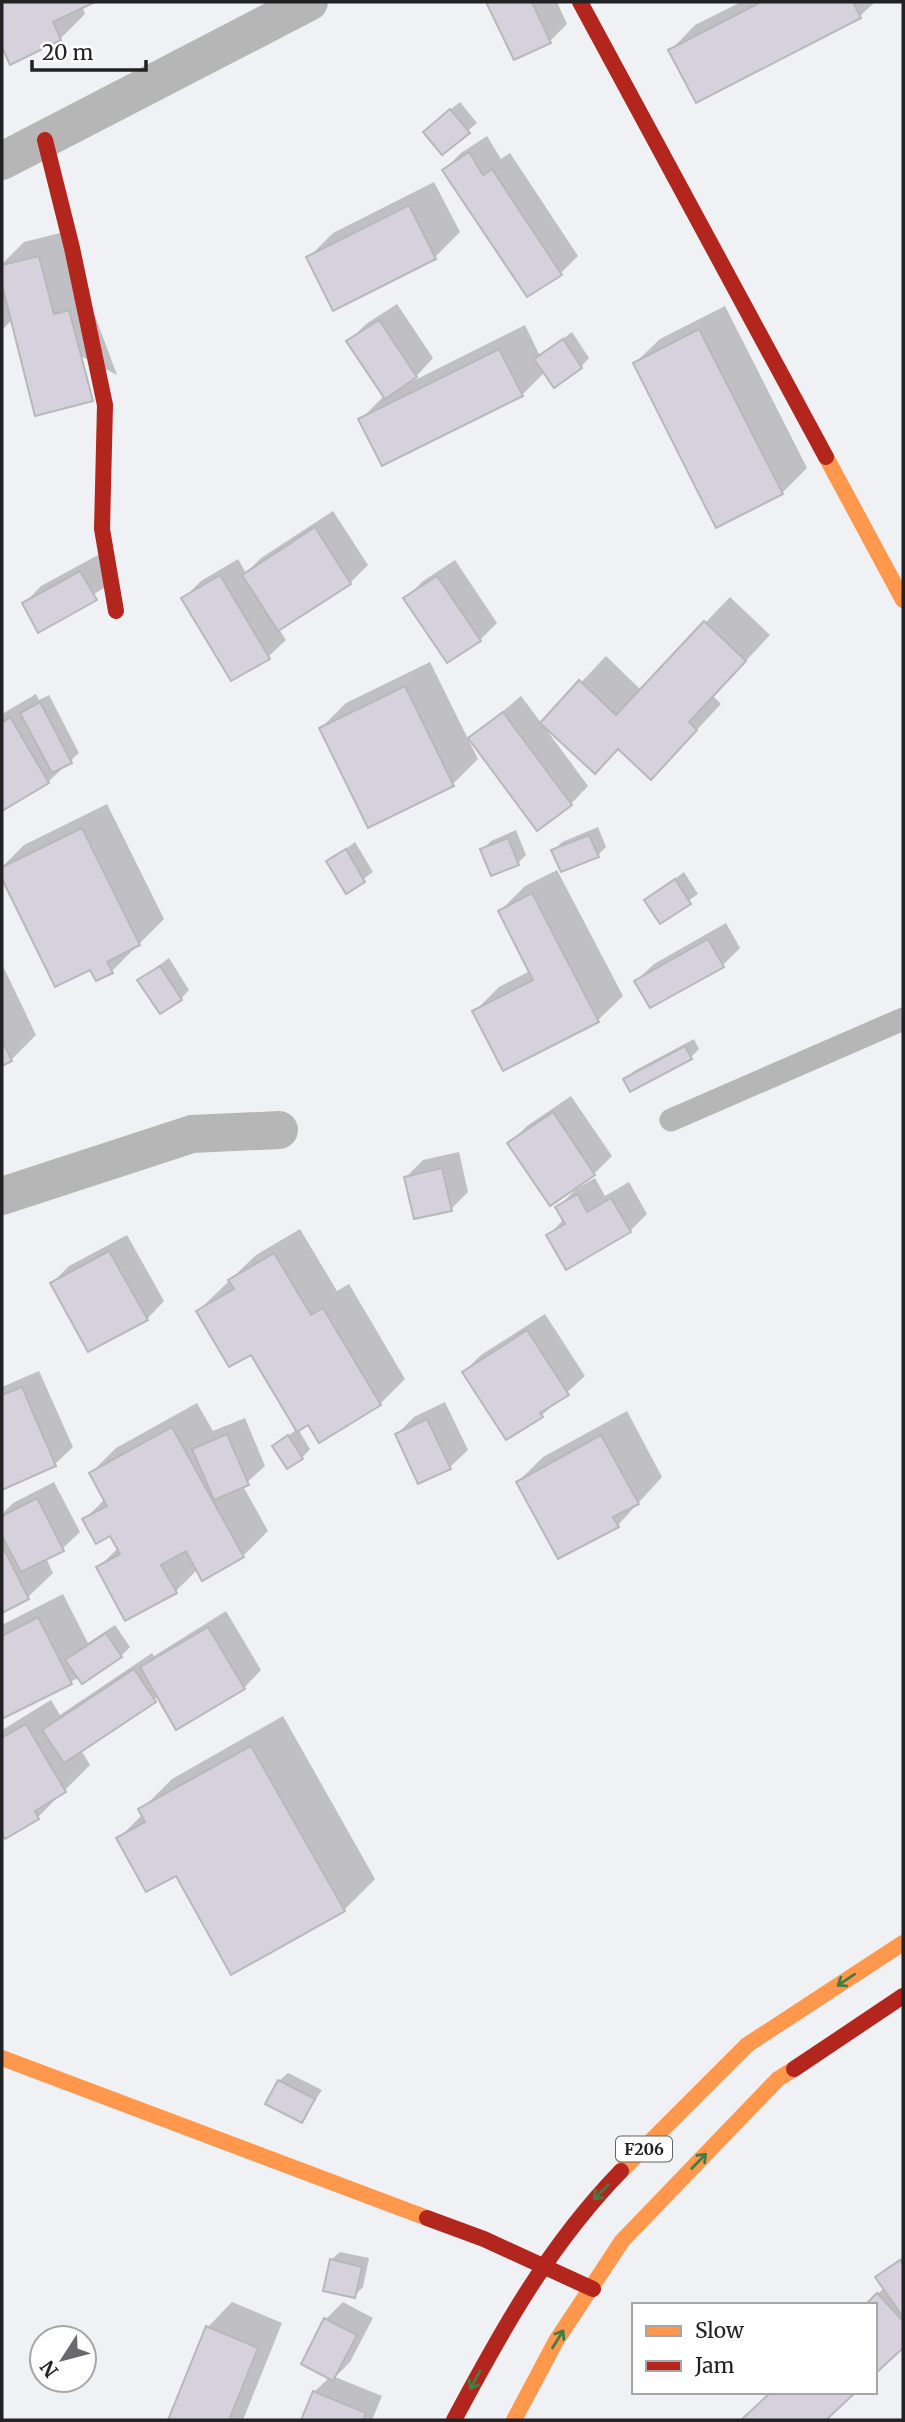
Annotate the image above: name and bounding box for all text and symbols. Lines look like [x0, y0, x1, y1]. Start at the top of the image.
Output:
scale bar [32, 28, 145, 72]
text: 20 m [42, 39, 94, 66]
one-way arrow [836, 1973, 856, 1987]
road number: F206 [616, 2136, 672, 2162]
one-way arrow [690, 2153, 707, 2170]
one-way arrow [592, 2183, 609, 2200]
legend [632, 2303, 877, 2394]
text: Slow [695, 2317, 744, 2344]
north arrow [28, 2324, 98, 2394]
one-way arrow [551, 2330, 566, 2349]
text: Jam [694, 2352, 734, 2379]
text: N [35, 2356, 63, 2382]
one-way arrow [468, 2369, 481, 2390]

